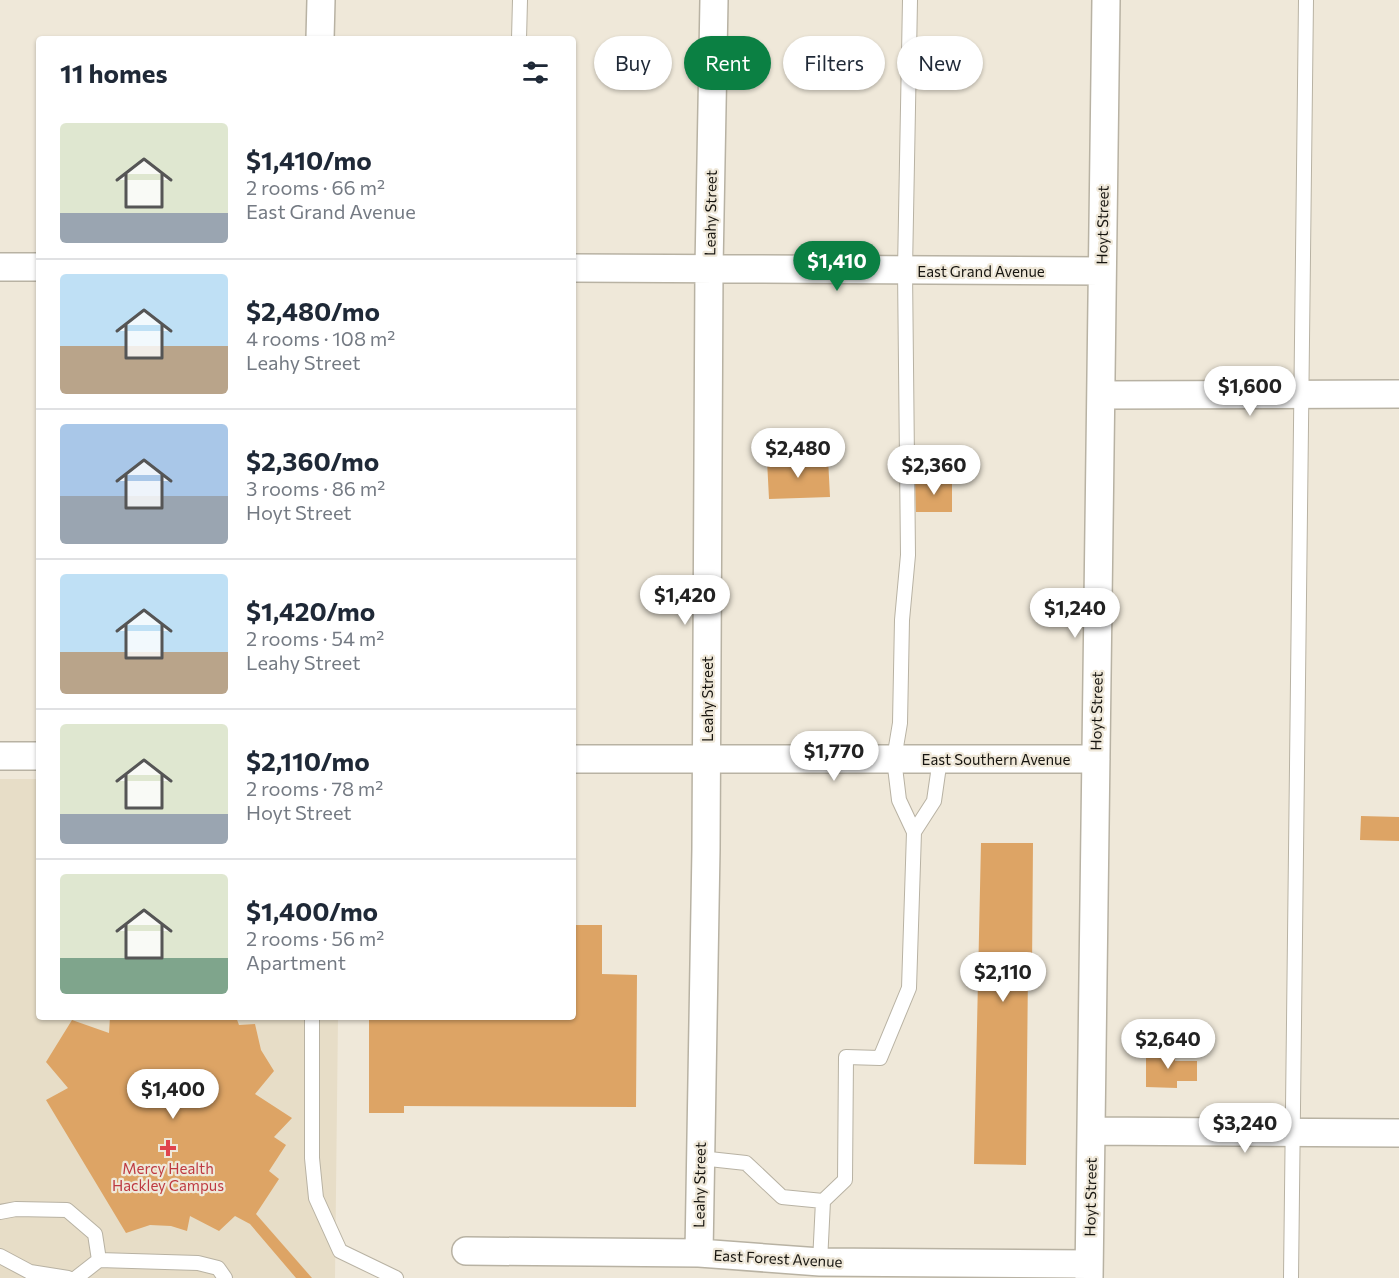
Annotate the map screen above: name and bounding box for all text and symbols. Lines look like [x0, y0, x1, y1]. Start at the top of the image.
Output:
chip: Buy [594, 36, 672, 90]
chip: Rent [684, 36, 771, 90]
chip: Filters [783, 36, 885, 90]
chip: New [897, 36, 983, 90]
icon: filters [519, 56, 552, 89]
text: 11 homes [60, 57, 168, 88]
text: $1,410/mo [246, 144, 372, 175]
icon: home [108, 147, 180, 219]
street label: Leahy Street [700, 170, 720, 256]
text: 2 rooms · 66 m² [246, 175, 385, 199]
street label: Hoyt Street [1092, 185, 1112, 265]
text: East Grand Avenue [246, 199, 416, 223]
pin: $1,410 [788, 241, 886, 292]
text: $1,410 [807, 248, 867, 272]
street label: East Grand Avenue [917, 262, 1045, 280]
text: $2,480/mo [246, 295, 380, 326]
icon: home [108, 298, 180, 370]
text: 4 rooms · 108 m² [246, 326, 395, 350]
text: Leahy Street [246, 350, 360, 374]
pin: $1,600 [1201, 366, 1299, 417]
text: $1,600 [1218, 373, 1282, 397]
pin: $2,480 [749, 428, 847, 479]
text: $2,480 [765, 435, 831, 459]
text: $2,360/mo [246, 445, 379, 476]
pin: $2,360 [885, 445, 983, 496]
icon: home [108, 448, 180, 520]
text: $2,360 [901, 452, 967, 476]
text: 3 rooms · 86 m² [246, 476, 385, 500]
text: Hoyt Street [246, 500, 352, 524]
pin: $1,420 [636, 575, 734, 626]
text: $1,420 [654, 582, 716, 606]
pin: $1,240 [1026, 588, 1124, 639]
text: $1,420/mo [246, 595, 375, 626]
text: $1,240 [1044, 595, 1106, 619]
icon: home [108, 598, 180, 670]
text: 2 rooms · 54 m² [246, 626, 384, 650]
text: Leahy Street [246, 650, 360, 674]
street label: Leahy Street [698, 656, 716, 742]
street label: Hoyt Street [1086, 671, 1106, 751]
pin: $1,770 [785, 731, 883, 782]
text: $1,770 [804, 738, 864, 762]
text: $2,110/mo [246, 745, 370, 776]
icon: home [108, 748, 180, 820]
street label: East Southern Avenue [922, 750, 1070, 768]
text: 2 rooms · 78 m² [246, 776, 383, 800]
text: Hoyt Street [246, 800, 352, 824]
text: $1,400/mo [246, 895, 378, 926]
icon: home [108, 898, 180, 970]
text: 2 rooms · 56 m² [246, 926, 384, 950]
text: Apartment [246, 950, 346, 974]
pin: $2,110 [954, 952, 1052, 1003]
text: $2,110 [974, 959, 1032, 983]
pin: $2,640 [1119, 1019, 1217, 1070]
text: $2,640 [1135, 1026, 1201, 1050]
pin: $1,400 [124, 1069, 222, 1120]
text: $1,400 [141, 1076, 205, 1100]
pin: $3,240 [1196, 1103, 1294, 1154]
text: $3,240 [1213, 1110, 1277, 1134]
marker: Mercy Health Hackley Campus [159, 1139, 177, 1157]
street label: Leahy Street [689, 1142, 709, 1228]
street label: Hoyt Street [1080, 1157, 1100, 1237]
place label: Mercy Health Hackley Campus [112, 1159, 224, 1194]
street label: East Forest Avenue [713, 1246, 843, 1270]

